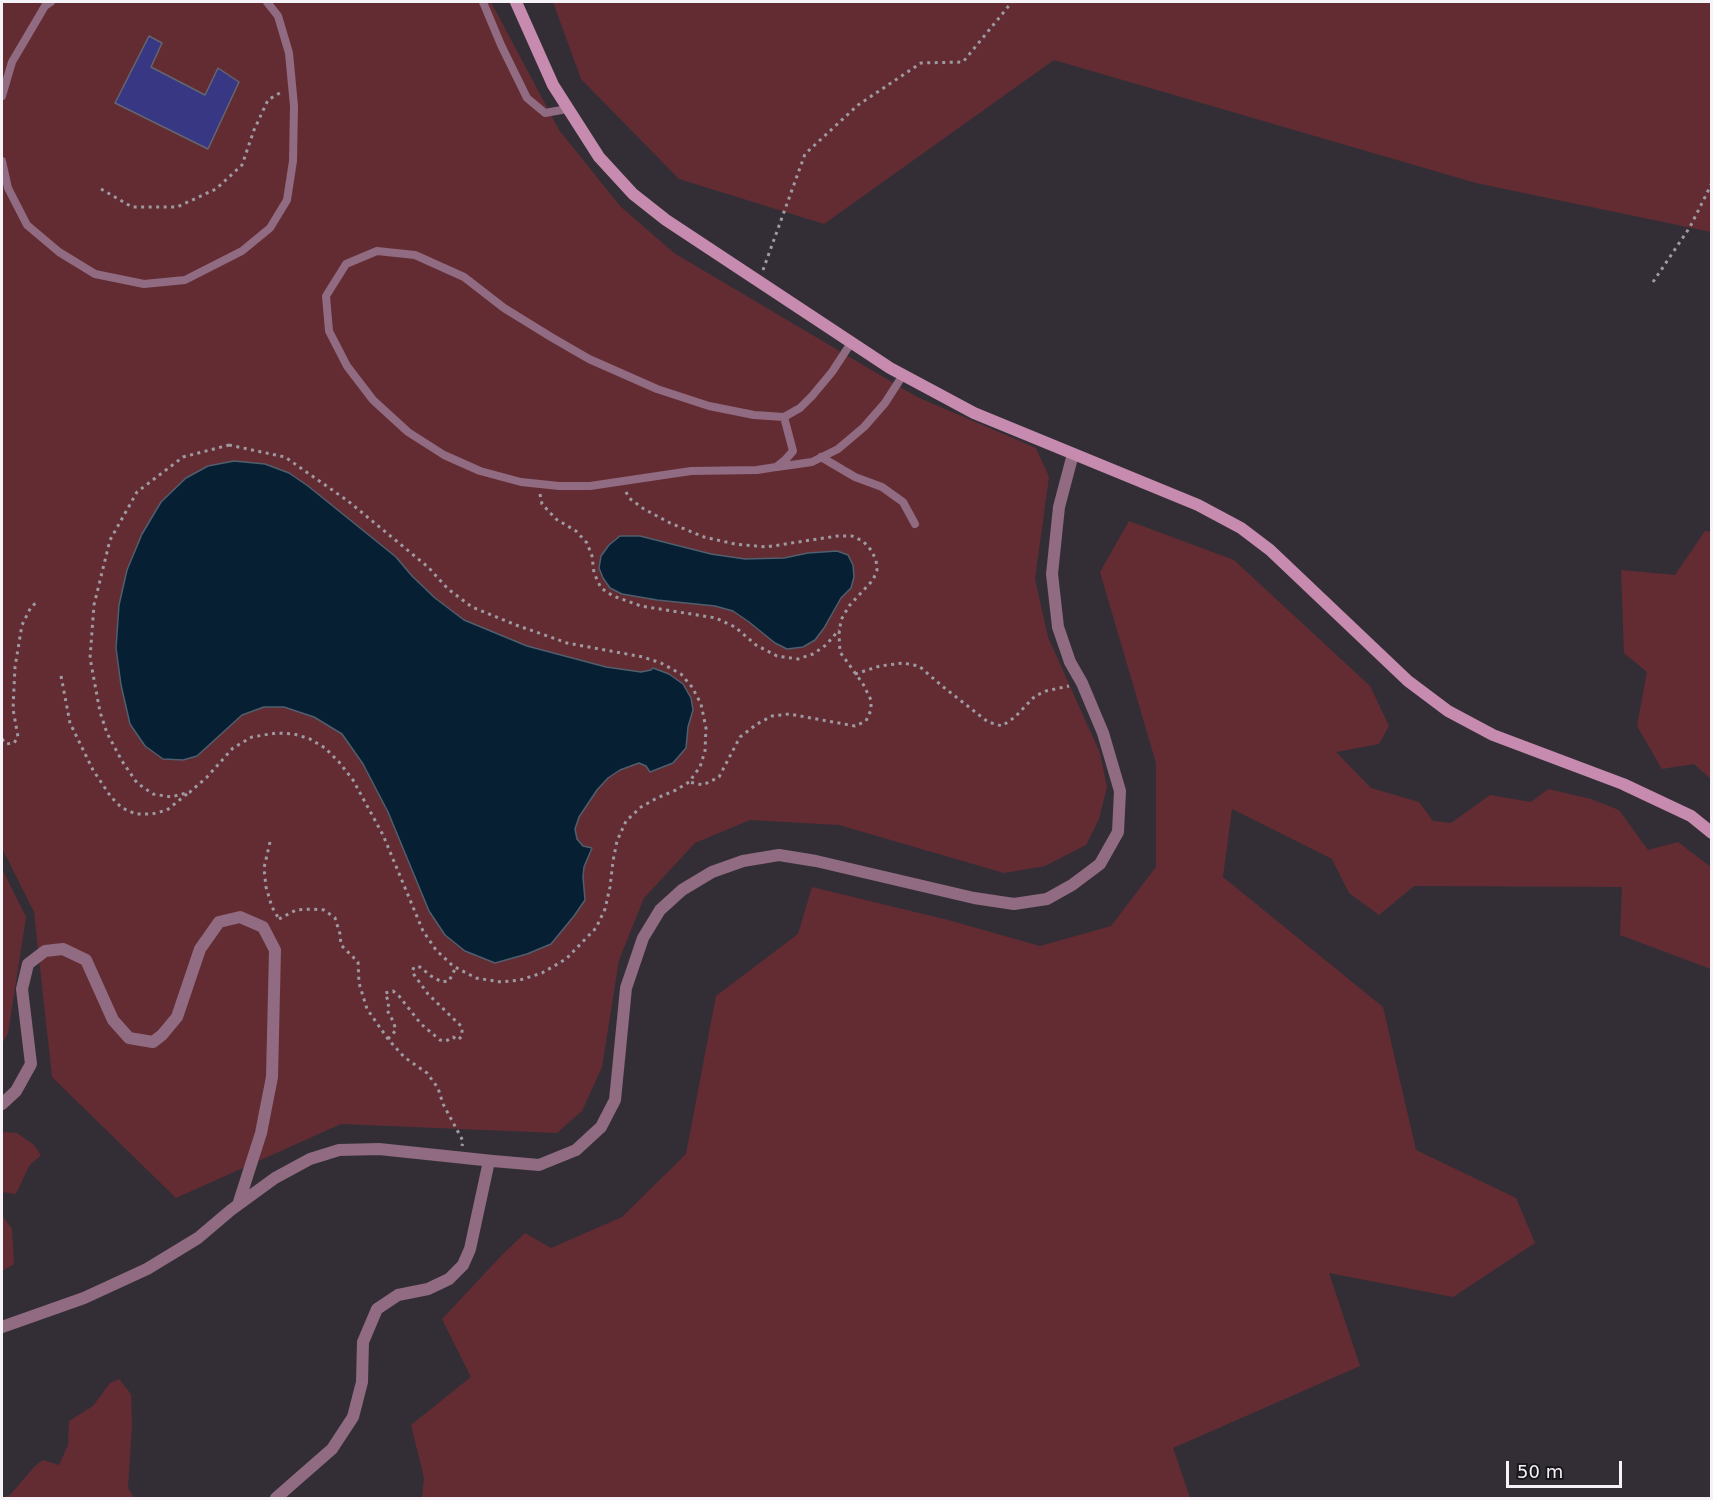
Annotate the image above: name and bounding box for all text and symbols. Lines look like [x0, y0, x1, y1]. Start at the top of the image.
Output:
scale bar [1509, 1449, 1624, 1487]
text: 50 m [1517, 1461, 1563, 1482]

